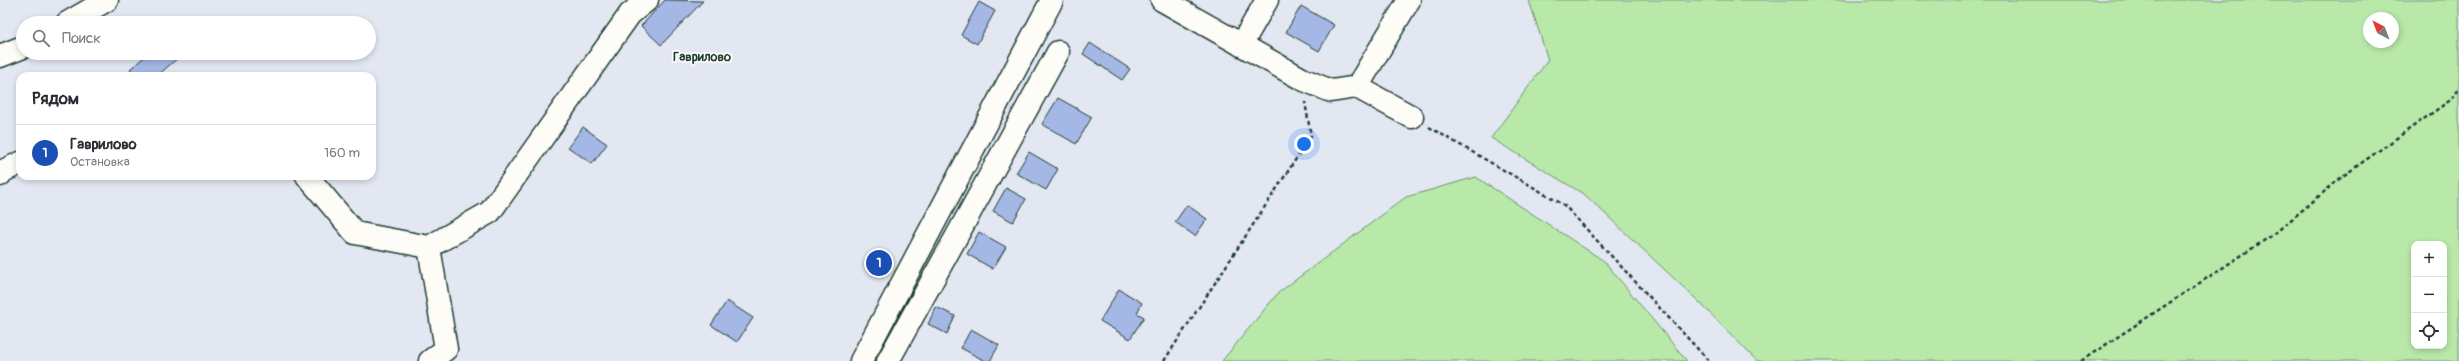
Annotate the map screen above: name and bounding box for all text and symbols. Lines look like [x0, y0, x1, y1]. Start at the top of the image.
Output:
north arrow [2363, 12, 2399, 48]
search box [16, 16, 376, 60]
icon: search [30, 27, 52, 49]
text: Поиск [62, 29, 101, 48]
district label: Гаврилово [673, 49, 731, 65]
text: Рядом [32, 88, 79, 109]
your location [1294, 134, 1314, 154]
text: Гаврилово [70, 135, 137, 154]
text: 1 [42, 145, 48, 161]
text: 160 m [324, 145, 360, 161]
text: Остановка [70, 154, 130, 170]
map controls [2411, 241, 2447, 349]
button: + [2411, 241, 2447, 277]
pin: 1 [866, 248, 892, 278]
button: − [2411, 277, 2447, 313]
button: locate [2411, 313, 2447, 349]

